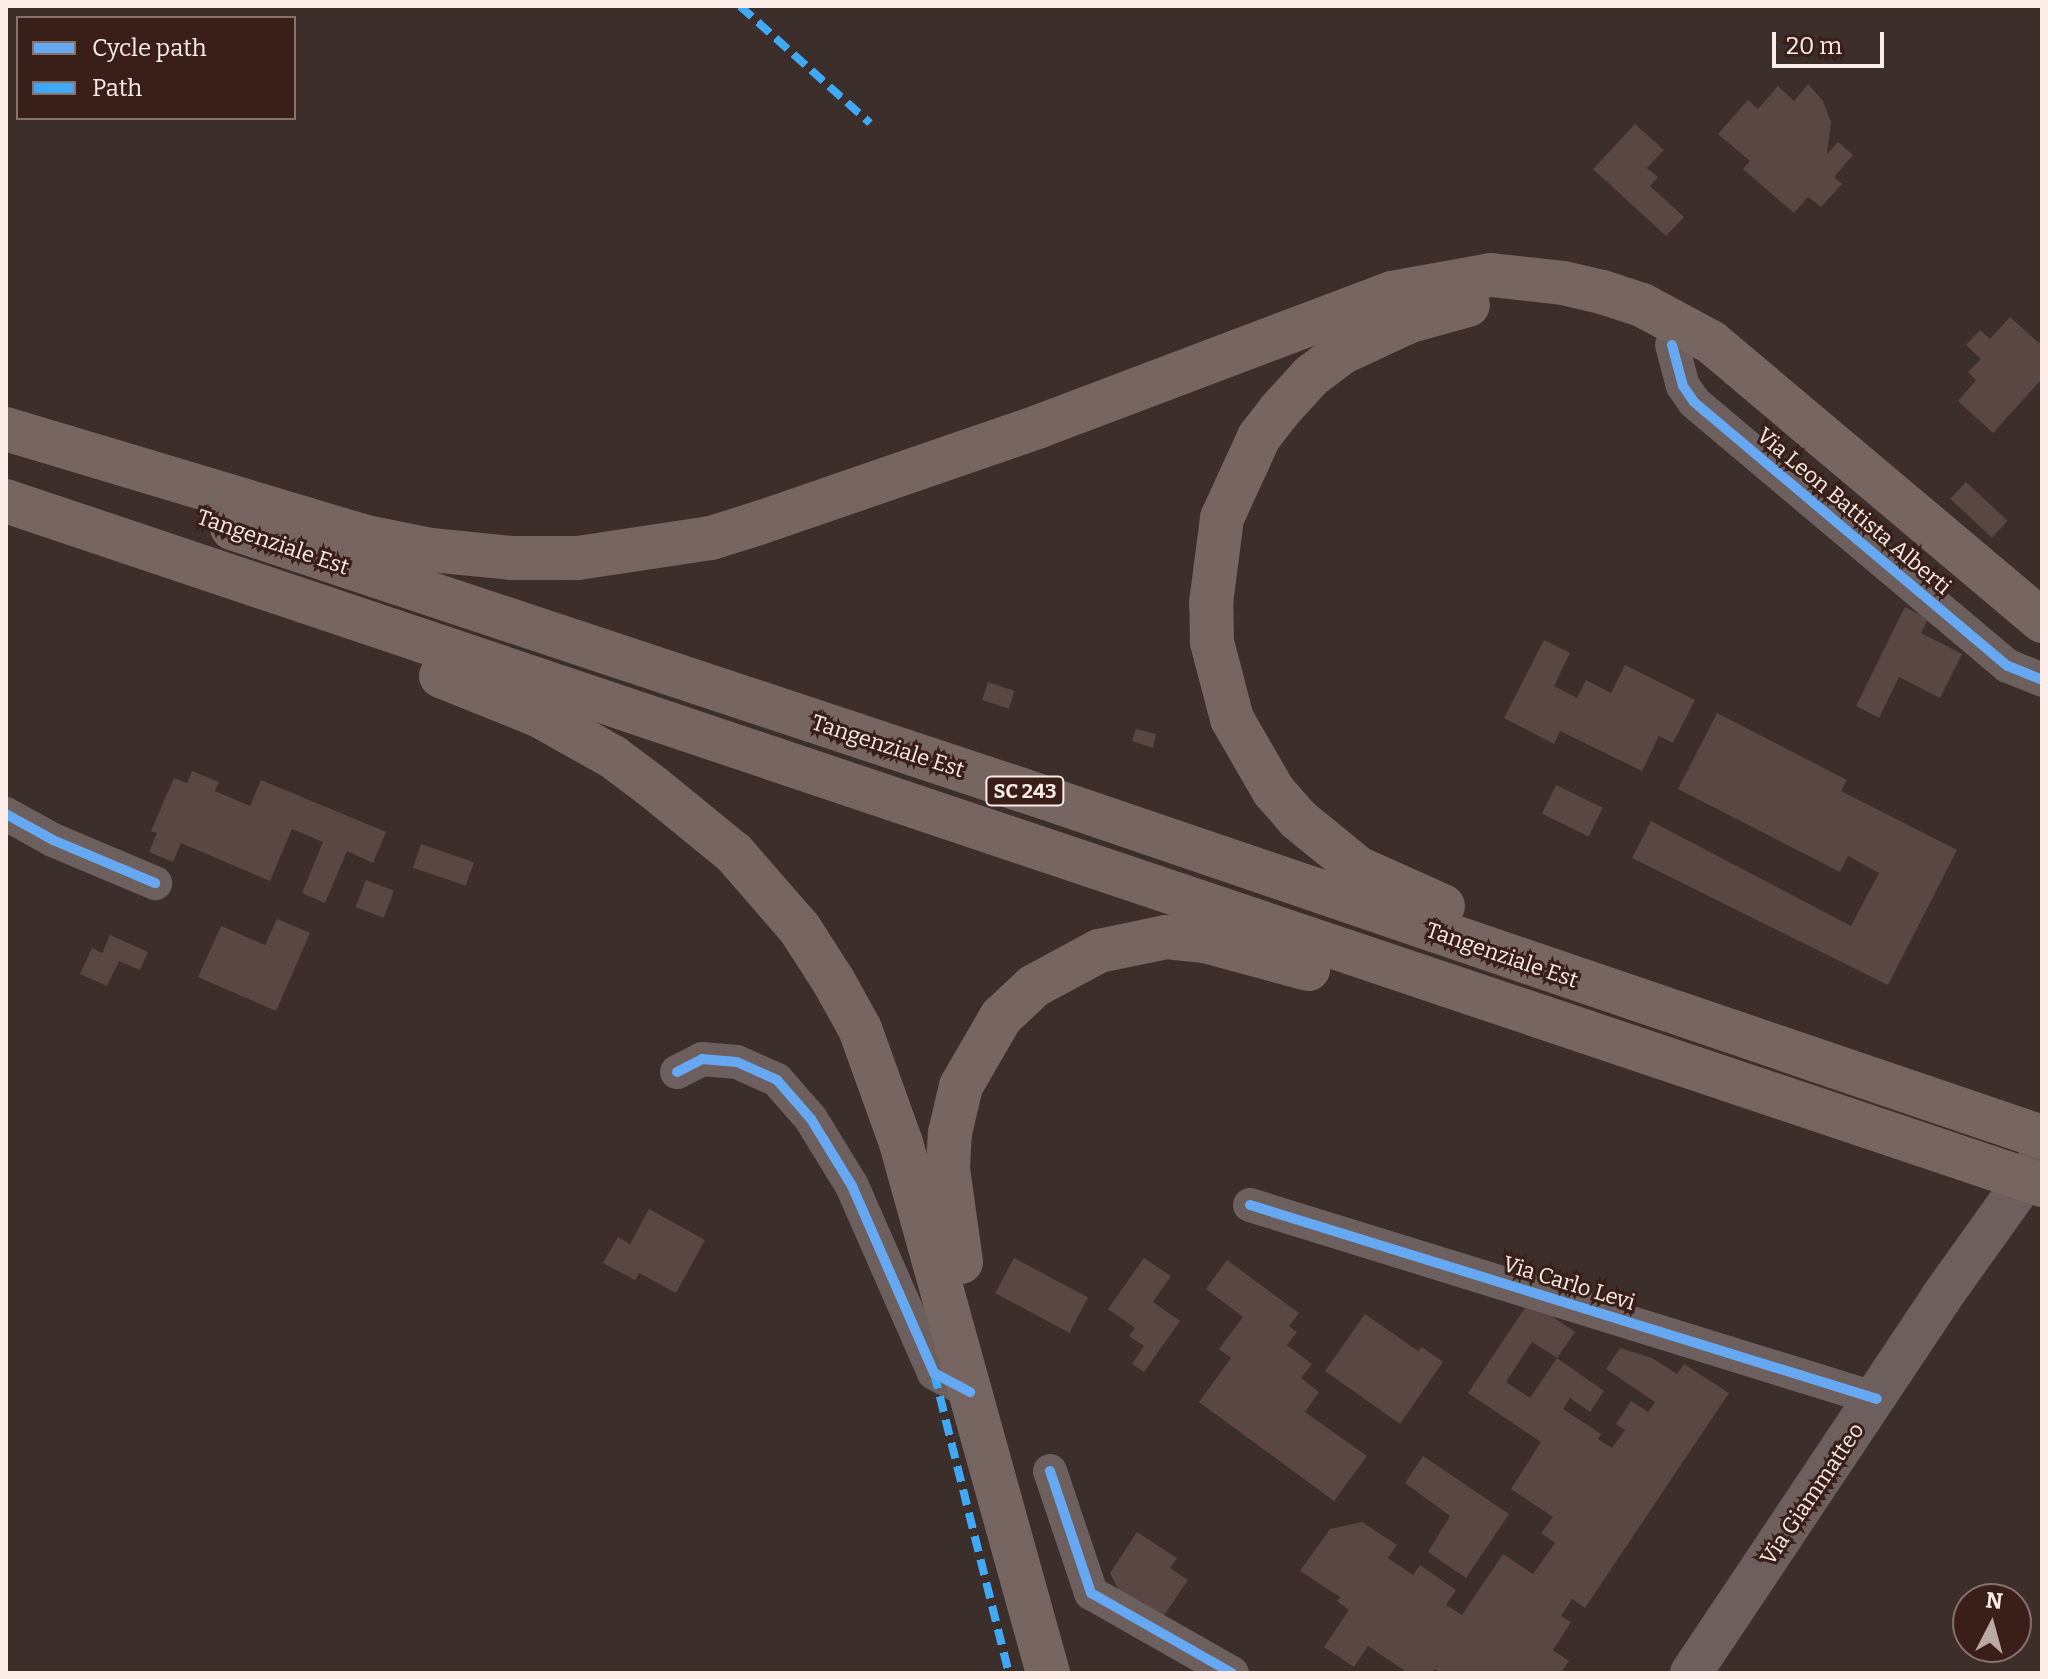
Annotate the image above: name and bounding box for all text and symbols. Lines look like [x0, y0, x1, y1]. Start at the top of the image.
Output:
legend [16, 16, 296, 120]
scale bar [1776, 16, 1888, 66]
text: 20 m [1786, 32, 1842, 60]
text: Cycle path [92, 34, 207, 62]
text: Path [92, 74, 142, 102]
street label: Via Leon Battista Alberti [1752, 422, 1956, 600]
street label: Tangenziale Est [194, 504, 352, 580]
street label: Tangenziale Est [808, 709, 968, 783]
road number: SC 243 [985, 775, 1065, 807]
street label: Tangenziale Est [1423, 917, 1581, 993]
street label: Via Carlo Levi [1500, 1250, 1638, 1316]
street label: Via Giammatteo [1755, 1418, 1869, 1570]
north arrow [1952, 1583, 2032, 1663]
text: N [1984, 1586, 2004, 1615]

